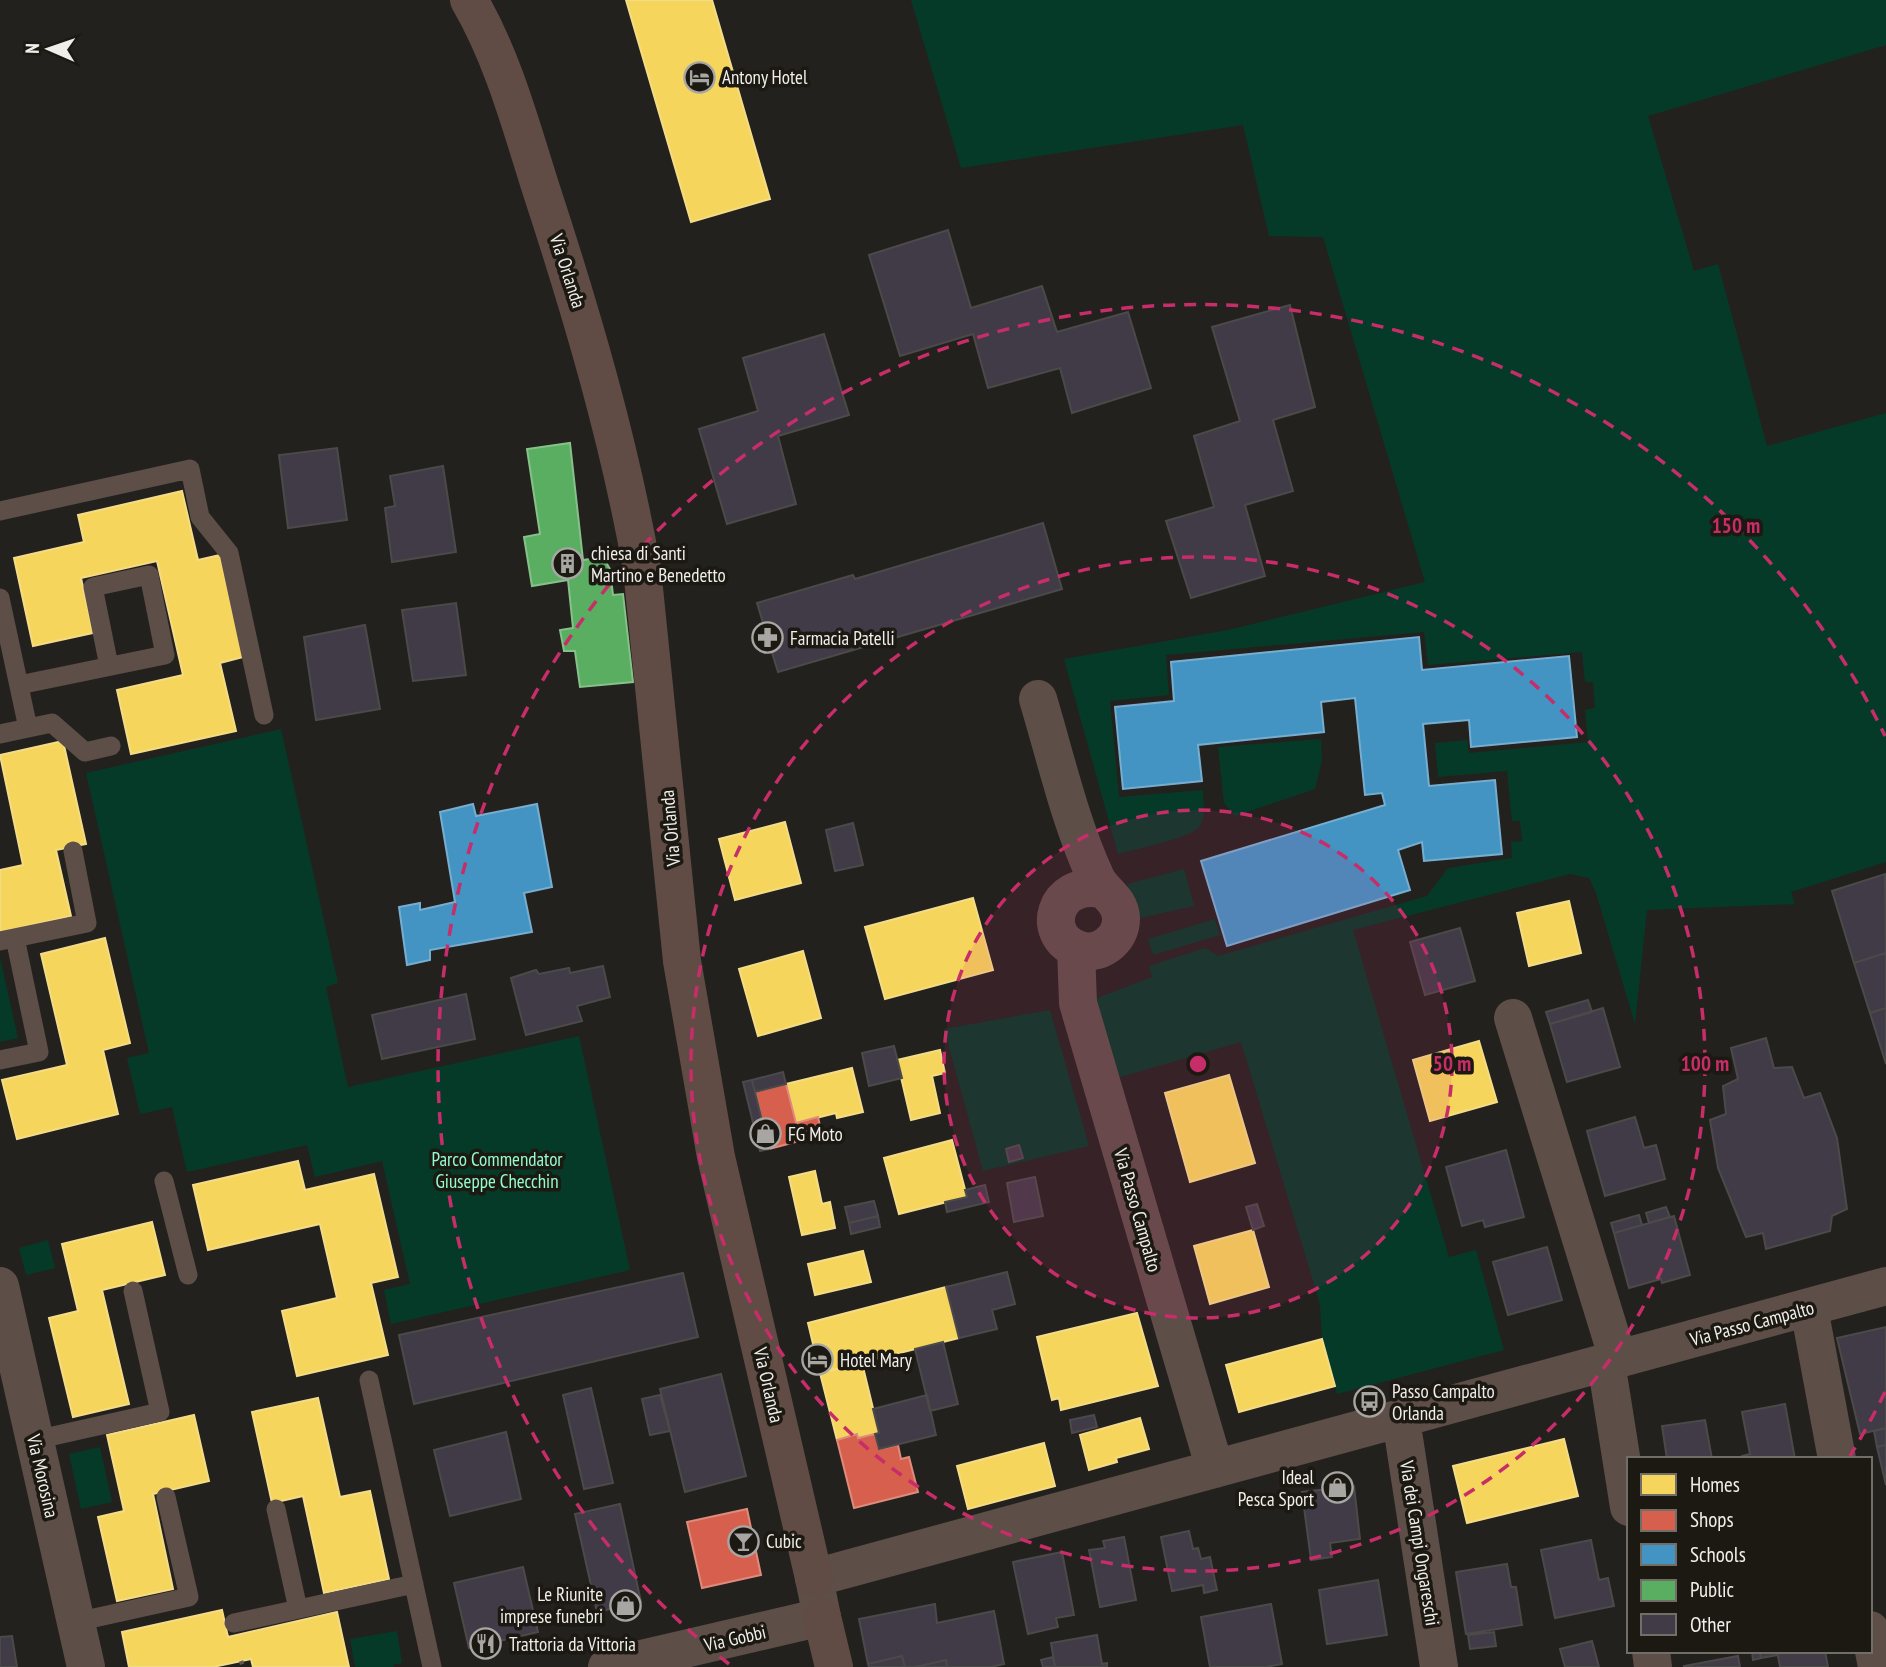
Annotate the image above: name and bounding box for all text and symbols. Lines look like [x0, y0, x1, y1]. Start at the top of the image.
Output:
north arrow [14, 14, 84, 84]
text: N [20, 43, 44, 54]
hotel icon: Antony Hotel [682, 60, 716, 94]
place label: Antony Hotel [722, 65, 808, 89]
street label: Via Orlanda [544, 230, 591, 311]
text: 150 m [1712, 512, 1760, 539]
place label: chiesa di Santi Martino e Benedetto [591, 541, 726, 587]
building icon: chiesa di Santi Martino e Benedetto [551, 547, 585, 581]
pharmacy icon: Farmacia Patelli [750, 621, 784, 655]
place label: Farmacia Patelli [790, 626, 895, 650]
street label: Via Orlanda [655, 789, 685, 868]
text: 50 m [1433, 1050, 1471, 1077]
text: 100 m [1681, 1050, 1729, 1077]
centre of rings [1186, 1052, 1210, 1076]
shop icon: FG Moto [748, 1117, 782, 1151]
place label: FG Moto [788, 1122, 843, 1146]
street label: Via Passo Campalto [1109, 1145, 1167, 1274]
park label: Parco Commendator Giuseppe Checchin [431, 1147, 563, 1193]
street label: Via Passo Campalto [1686, 1295, 1817, 1351]
hotel icon: Hotel Mary [800, 1343, 834, 1377]
street label: Via Orlanda [748, 1344, 789, 1425]
place label: Hotel Mary [840, 1348, 913, 1372]
place label: Passo Campalto Orlanda [1392, 1379, 1495, 1425]
bus stop icon: Passo Campalto Orlanda [1352, 1385, 1386, 1419]
street label: Via Morosina [22, 1431, 64, 1520]
legend [1627, 1457, 1872, 1653]
street label: Via dei Campi Ongareschi [1395, 1458, 1445, 1627]
place label: Ideal Pesca Sport [1238, 1465, 1315, 1511]
shop icon: Ideal Pesca Sport [1320, 1471, 1354, 1505]
text: Homes [1690, 1471, 1740, 1498]
text: Shops [1690, 1506, 1734, 1533]
bar icon: Cubic [726, 1524, 760, 1558]
place label: Cubic [766, 1529, 802, 1553]
text: Schools [1690, 1541, 1746, 1568]
text: Public [1690, 1576, 1735, 1603]
place label: Le Riunite imprese funebri [500, 1582, 603, 1628]
shop icon: Le Riunite imprese funebri [609, 1588, 643, 1622]
text: Other [1690, 1611, 1731, 1638]
street label: Via Gobbi [701, 1619, 768, 1657]
restaurant icon: Trattoria da Vittoria [469, 1627, 503, 1661]
place label: Trattoria da Vittoria [509, 1632, 636, 1656]

